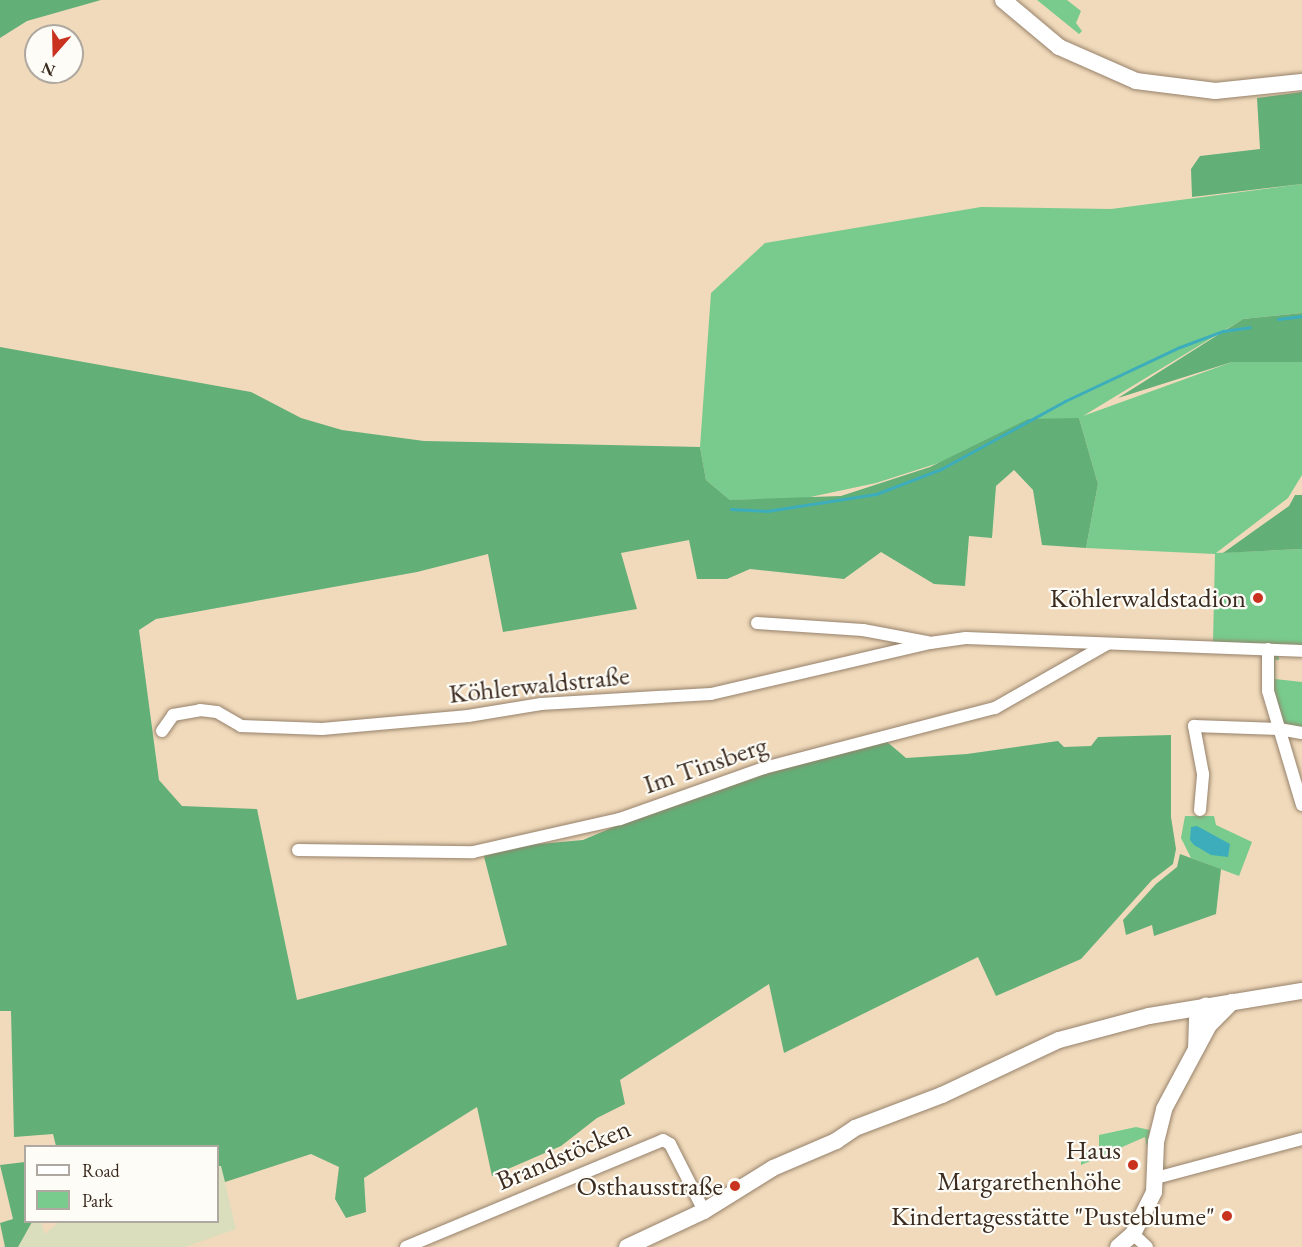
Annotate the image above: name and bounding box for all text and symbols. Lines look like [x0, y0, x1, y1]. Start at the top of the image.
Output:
north arrow [24, 24, 84, 84]
text: N [39, 57, 58, 82]
place label: Köhlerwaldstadion [1050, 582, 1246, 614]
marker: Köhlerwaldstadion [1251, 591, 1265, 605]
street label: Köhlerwaldstraße [447, 658, 631, 710]
street label: Im Tinsberg [639, 728, 771, 800]
street label: Brandstöcken [491, 1111, 635, 1197]
place label: Haus Margarethenhöhe [937, 1133, 1121, 1196]
legend [24, 1145, 219, 1223]
marker: Haus Margarethenhöhe [1126, 1158, 1140, 1172]
text: Road [82, 1159, 120, 1182]
place label: Osthausstraße [576, 1170, 723, 1202]
marker: Osthausstraße [728, 1179, 742, 1193]
text: Park [82, 1189, 113, 1212]
place label: Kindertagesstätte "Pusteblume" [891, 1200, 1215, 1232]
marker: Kindertagesstätte "Pusteblume" [1220, 1209, 1234, 1223]

